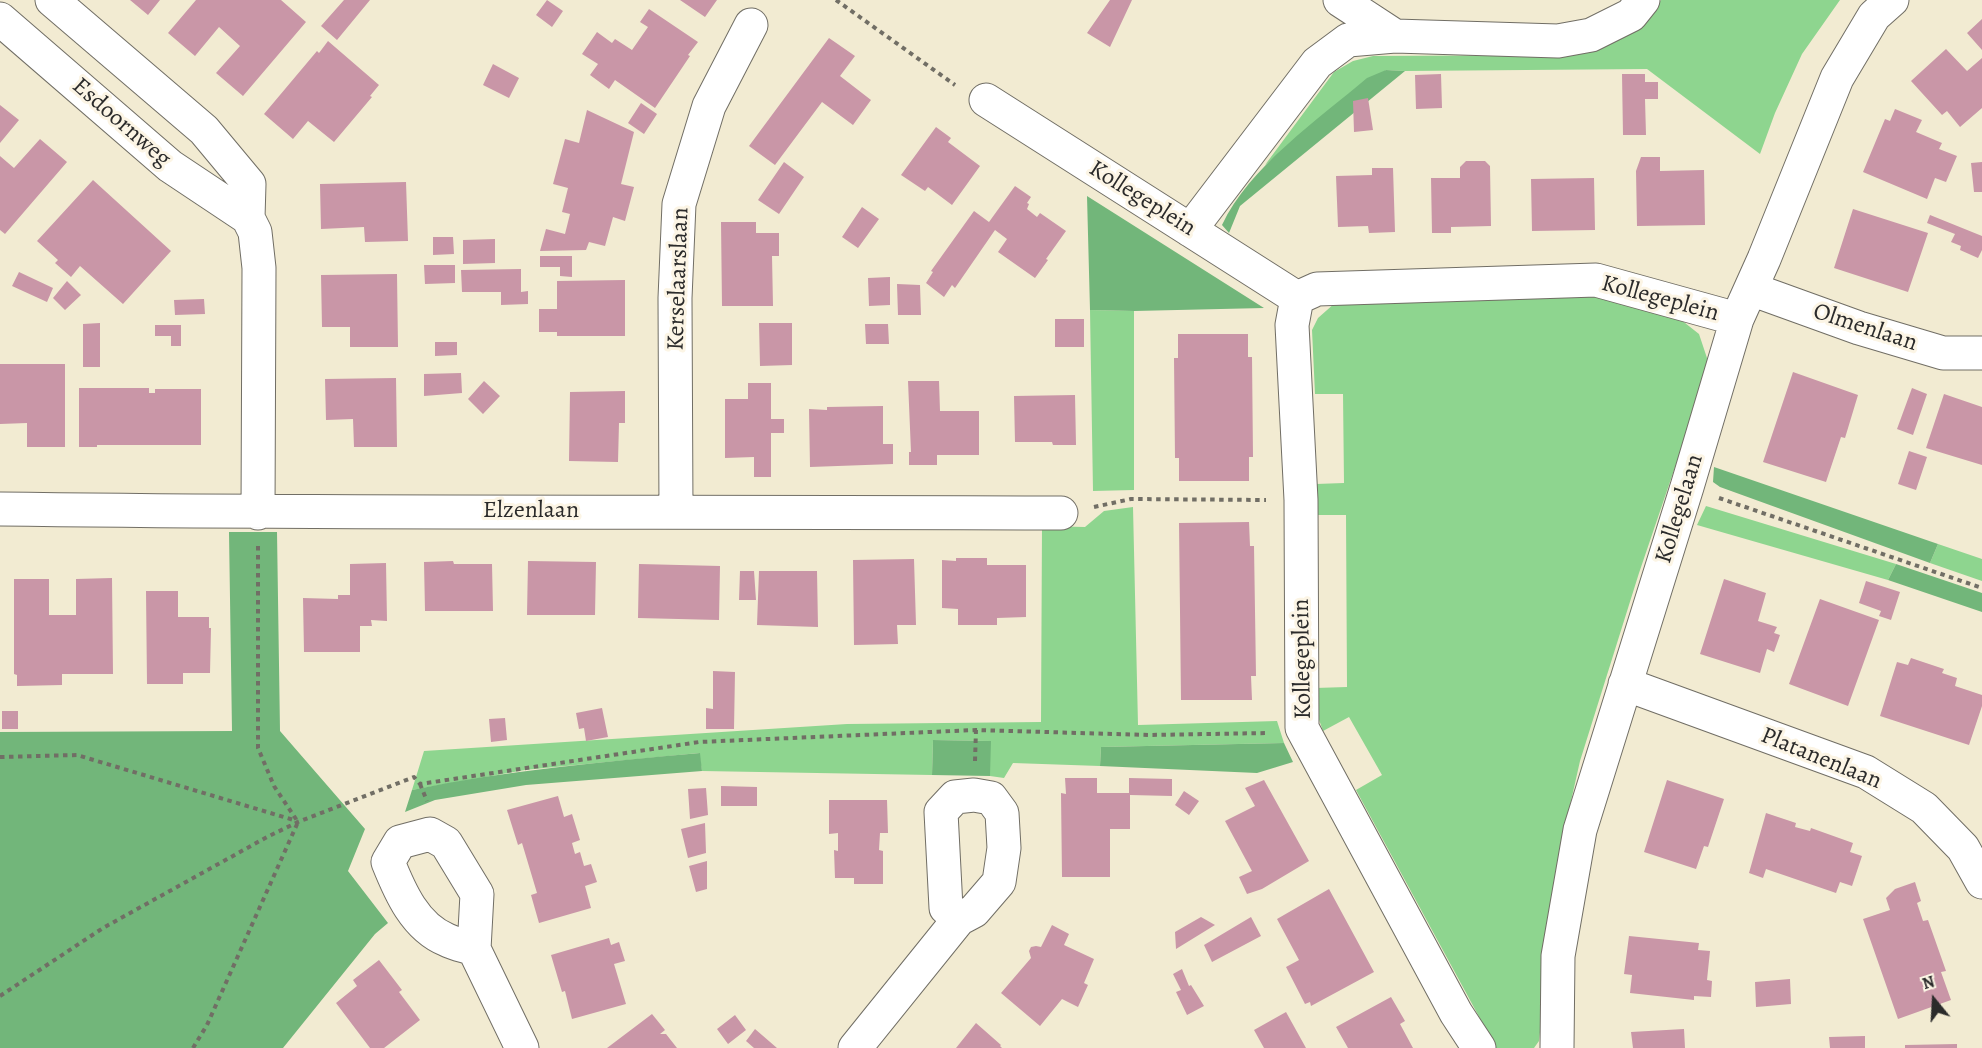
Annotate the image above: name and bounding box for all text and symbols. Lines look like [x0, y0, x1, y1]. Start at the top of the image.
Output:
street label: Esdoornweg [66, 72, 176, 174]
street label: Kollegeplein [1083, 155, 1201, 243]
street label: Kerselaarslaan [662, 207, 696, 351]
street label: Kollegeplein [1598, 269, 1722, 329]
street label: Olmenlaan [1809, 298, 1921, 358]
street label: Kollegelaan [1650, 451, 1710, 567]
street label: Elzenlaan [483, 497, 579, 525]
street label: Kollegeplein [1288, 599, 1318, 719]
street label: Platanenlaan [1756, 722, 1886, 796]
north arrow [1904, 970, 1964, 1030]
text: N [1919, 971, 1937, 995]

